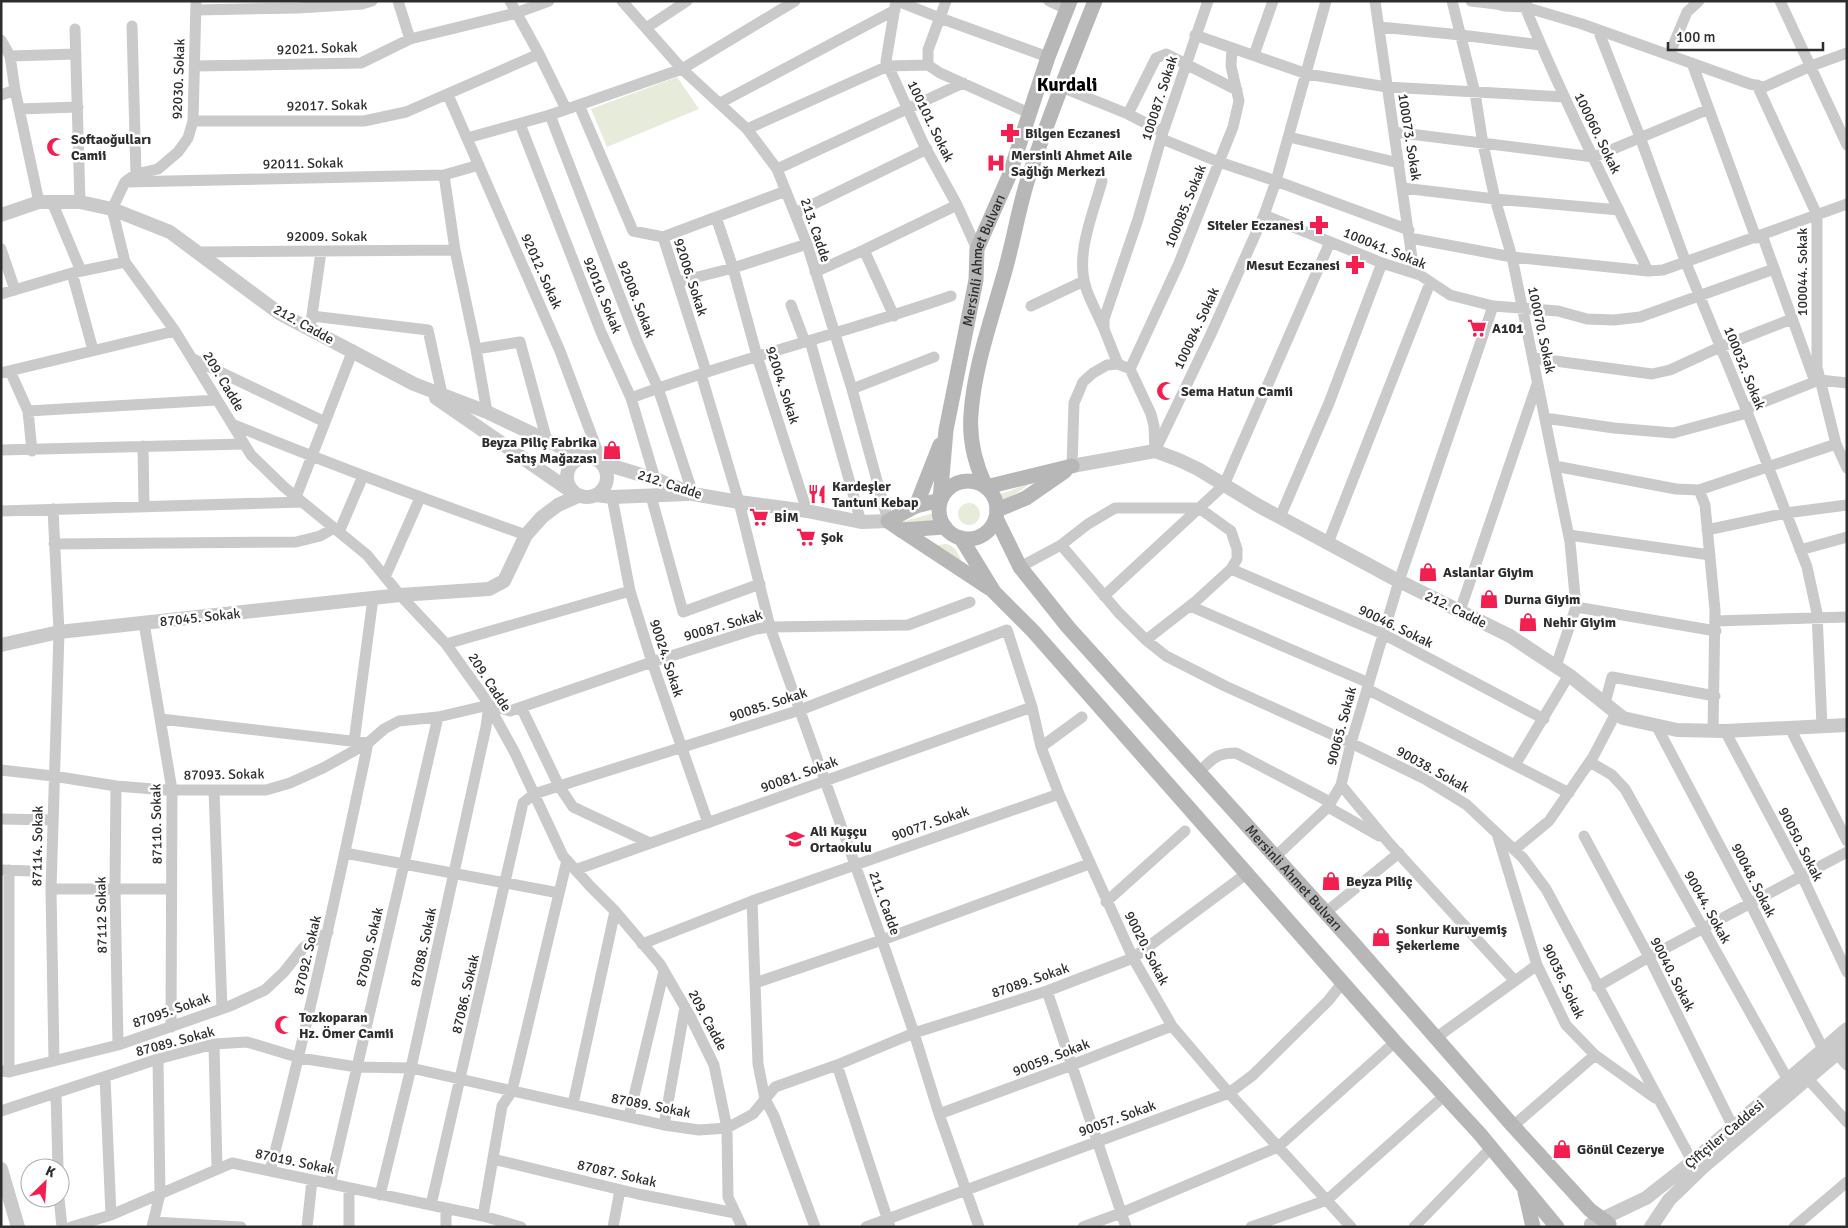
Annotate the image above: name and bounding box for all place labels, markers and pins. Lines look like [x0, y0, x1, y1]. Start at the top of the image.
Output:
pharmacy icon: Bilgen Eczanesi [999, 122, 1021, 144]
place label: Bilgen Eczanesi [1025, 125, 1120, 142]
place label: Softaoğulları Camii [71, 131, 151, 164]
mosque icon: Softaoğulları Camii [45, 136, 67, 158]
place label: Mersinli Ahmet Aile Sağlığı Merkezi [1011, 147, 1132, 180]
hospital icon: Mersinli Ahmet Aile Sağlığı Merkezi [985, 152, 1007, 174]
pharmacy icon: Siteler Eczanesi [1308, 214, 1330, 236]
place label: Siteler Eczanesi [1207, 217, 1304, 234]
pharmacy icon: Mesut Eczanesi [1344, 254, 1366, 276]
place label: Mesut Eczanesi [1246, 257, 1340, 274]
supermarket icon: A101 [1466, 317, 1488, 339]
place label: A101 [1492, 320, 1524, 337]
mosque icon: Sema Hatun Camii [1155, 380, 1177, 402]
place label: Sema Hatun Camii [1181, 383, 1293, 400]
place label: Beyza Piliç Fabrika Satış Mağazası [481, 434, 597, 467]
shop icon: Beyza Piliç Fabrika Satış Mağazası [601, 439, 623, 461]
place label: Kardeşler Tantuni Kebap [832, 478, 919, 511]
restaurant icon: Kardeşler Tantuni Kebap [806, 483, 828, 505]
supermarket icon: BİM [748, 506, 770, 528]
place label: BİM [774, 509, 799, 526]
supermarket icon: Şok [795, 526, 817, 548]
place label: Şok [821, 529, 844, 546]
shop icon: Aslanlar Giyim [1417, 561, 1439, 583]
place label: Aslanlar Giyim [1443, 564, 1534, 581]
shop icon: Durna Giyim [1478, 588, 1500, 610]
place label: Durna Giyim [1504, 591, 1580, 608]
shop icon: Nehir Giyim [1517, 611, 1539, 633]
place label: Nehir Giyim [1543, 614, 1616, 631]
place label: Ali Kuşçu Ortaokulu [810, 823, 872, 856]
school or university icon: Ali Kuşçu Ortaokulu [784, 828, 806, 850]
shop icon: Beyza Piliç [1320, 870, 1342, 892]
place label: Beyza Piliç [1346, 873, 1413, 890]
place label: Sonkur Kuruyemiş Şekerleme [1396, 921, 1507, 954]
shop icon: Sonkur Kuruyemiş Şekerleme [1370, 926, 1392, 948]
place label: Tozkoparan Hz. Ömer Camii [299, 1009, 394, 1042]
mosque icon: Tozkoparan Hz. Ömer Camii [273, 1014, 295, 1036]
shop icon: Gönül Cezerye [1551, 1138, 1573, 1160]
place label: Gönül Cezerye [1577, 1141, 1665, 1158]

